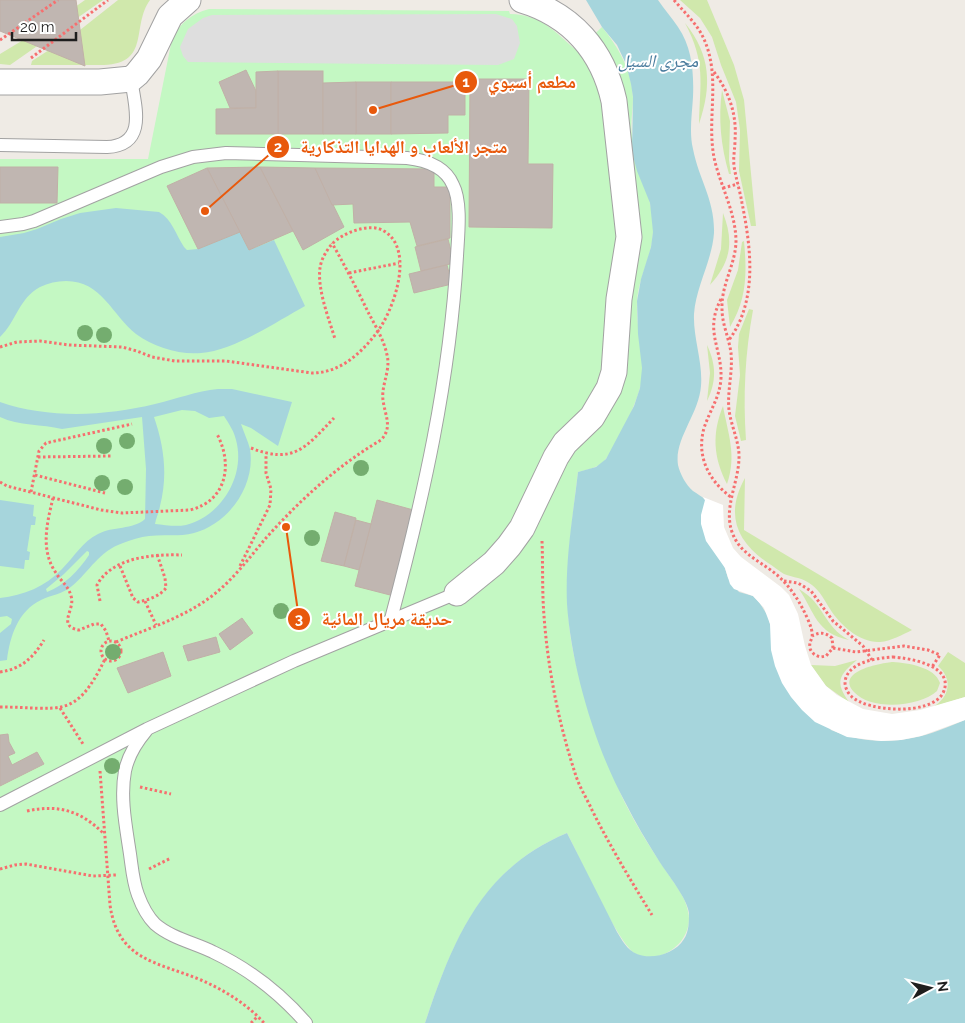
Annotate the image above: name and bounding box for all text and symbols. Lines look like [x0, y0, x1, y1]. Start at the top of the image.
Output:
scale bar [12, 10, 76, 42]
text: 20 m [20, 18, 55, 36]
water label: مجرى السيل [618, 50, 699, 72]
callout: مطعم أسيوي [453, 65, 586, 98]
text: مطعم أسيوي [488, 71, 576, 96]
text: 1 [462, 73, 470, 91]
callout: متجر الألعاب و الهدايا التذكارية [265, 130, 517, 163]
text: متجر الألعاب و الهدايا التذكارية [301, 136, 507, 158]
text: 2 [274, 138, 282, 156]
callout: حديقة مريال المائية [287, 603, 462, 636]
text: حديقة مريال المائية [322, 608, 453, 630]
text: 3 [295, 610, 303, 628]
north arrow [905, 963, 955, 1013]
text: N [934, 980, 951, 993]

